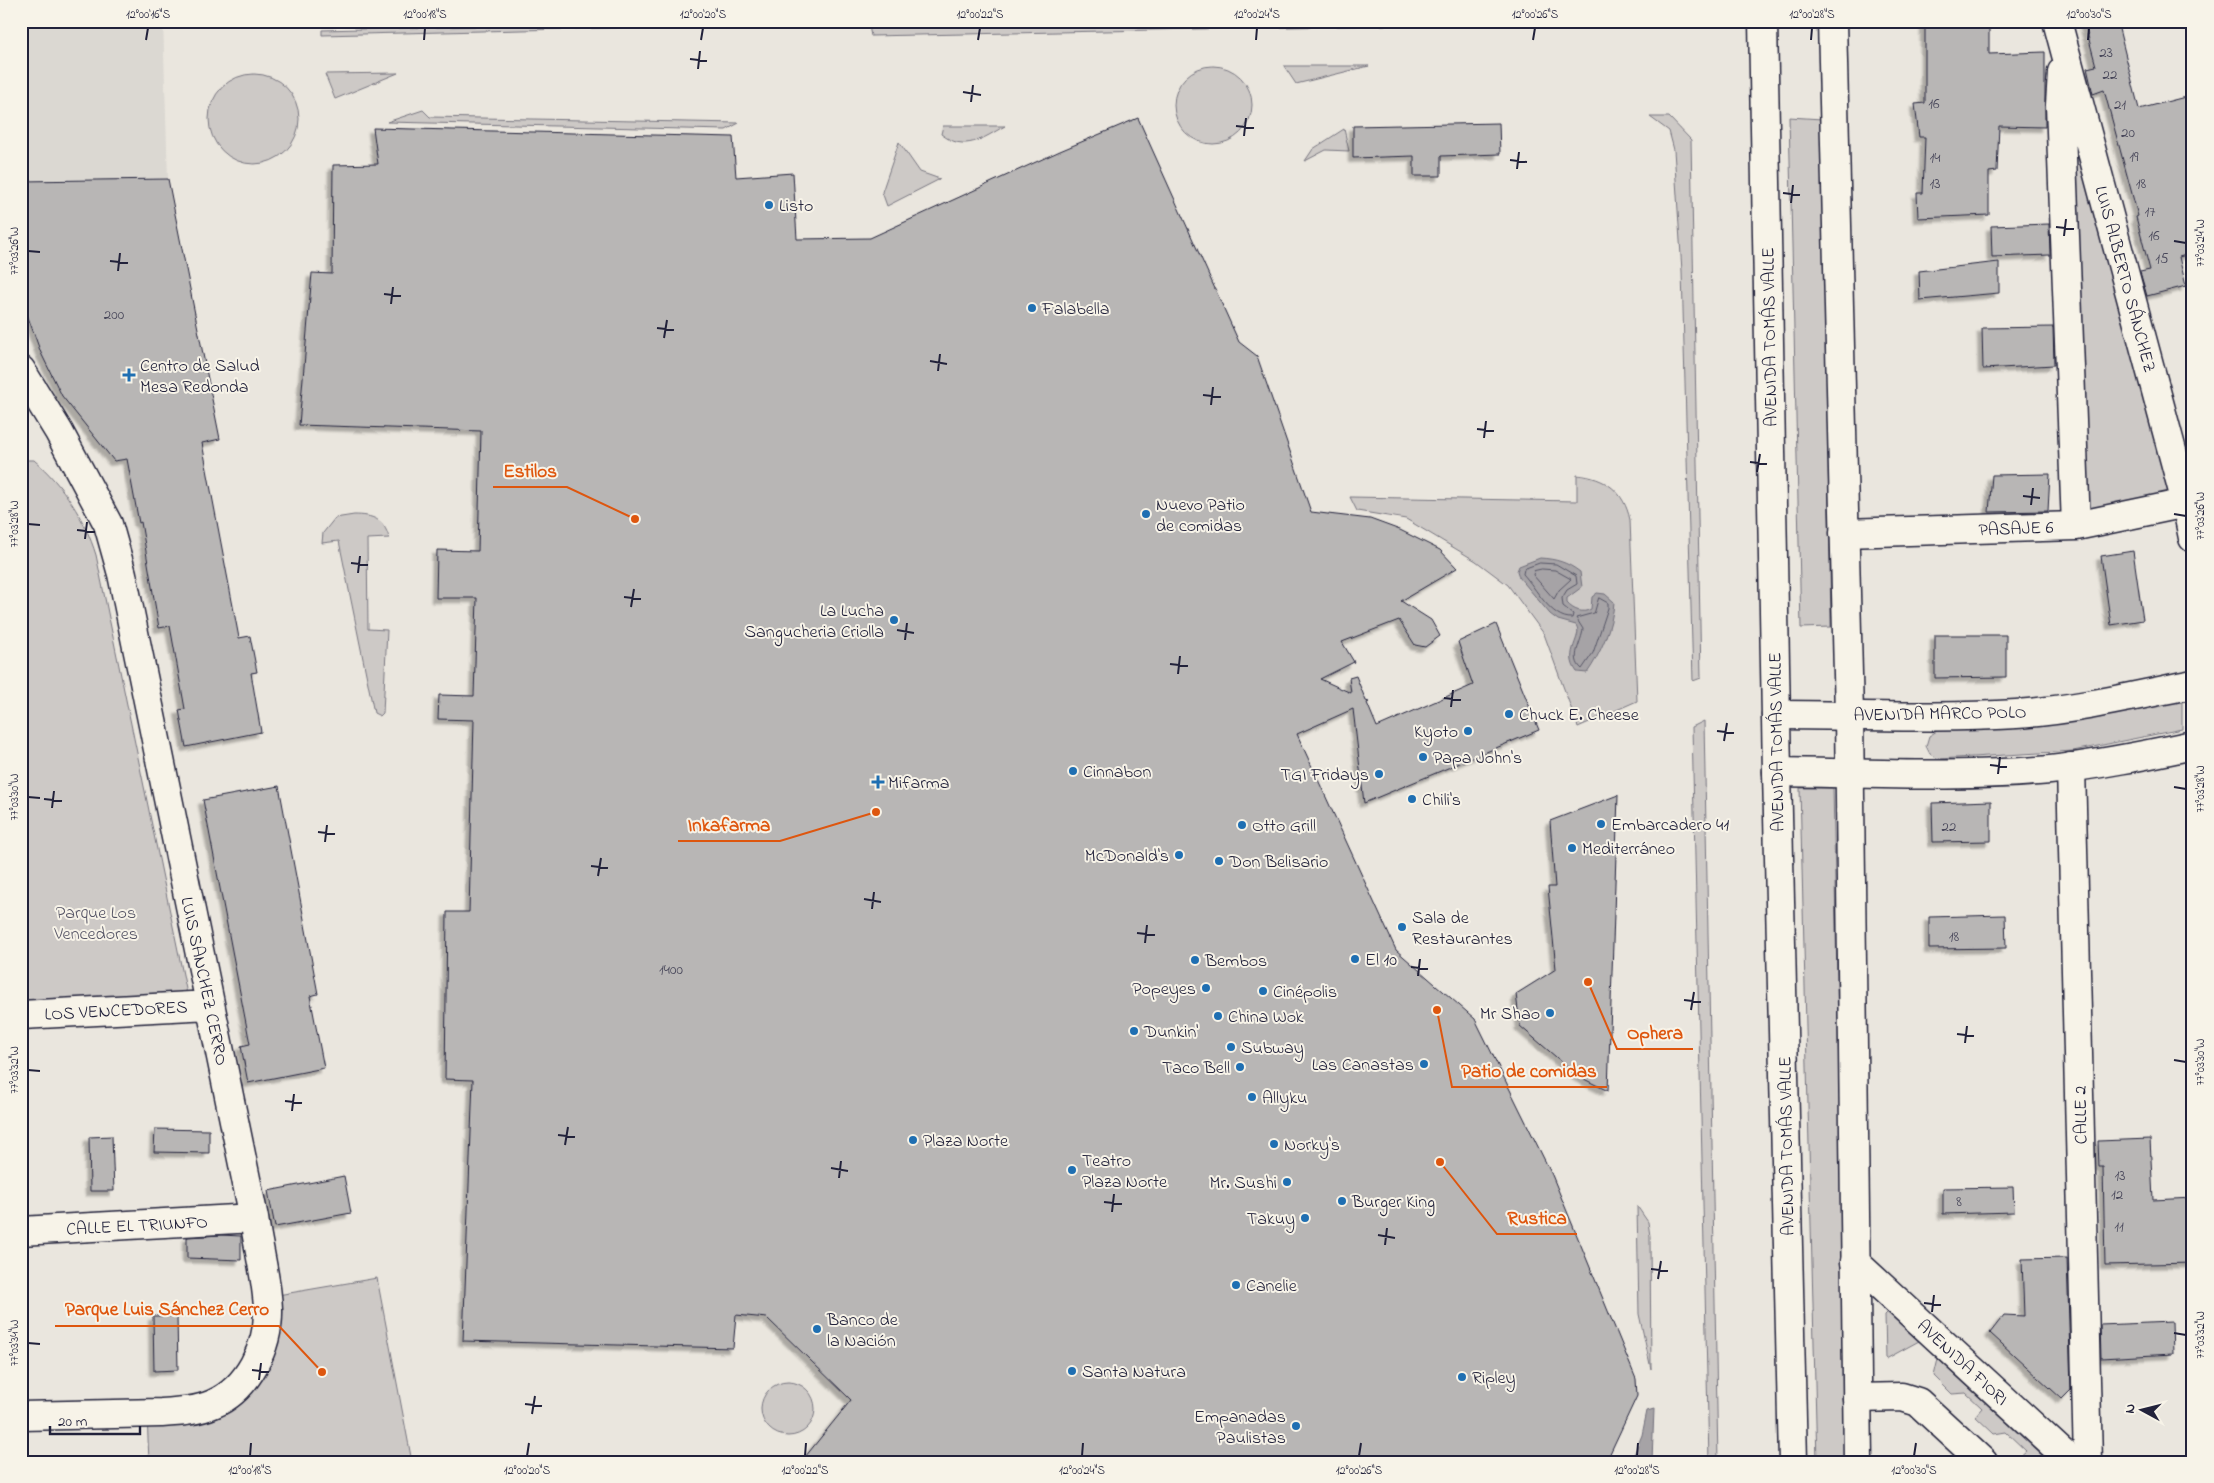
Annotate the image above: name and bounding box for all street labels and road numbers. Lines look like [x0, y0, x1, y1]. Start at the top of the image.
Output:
street label: LUIS ALBERTO SÁNCHEZ [2087, 183, 2161, 376]
street label: AVENIDA TOMÁS VALLE [1756, 247, 1786, 427]
street label: PASAJE 6 [1978, 516, 2054, 544]
street label: AVENIDA TOMÁS VALLE [1763, 652, 1793, 832]
street label: AVENIDA MARCO POLO [1853, 700, 2027, 730]
street label: LUIS SANCHEZ CERRO [172, 895, 234, 1068]
street label: LOS VENCEDORES [44, 995, 188, 1029]
street label: AVENIDA TOMÁS VALLE [1773, 1056, 1803, 1236]
street label: CALLE 2 [2068, 1085, 2096, 1145]
street label: CALLE EL TRIUNFO [66, 1210, 209, 1244]
street label: AVENIDA FIORI [1910, 1314, 2013, 1413]

